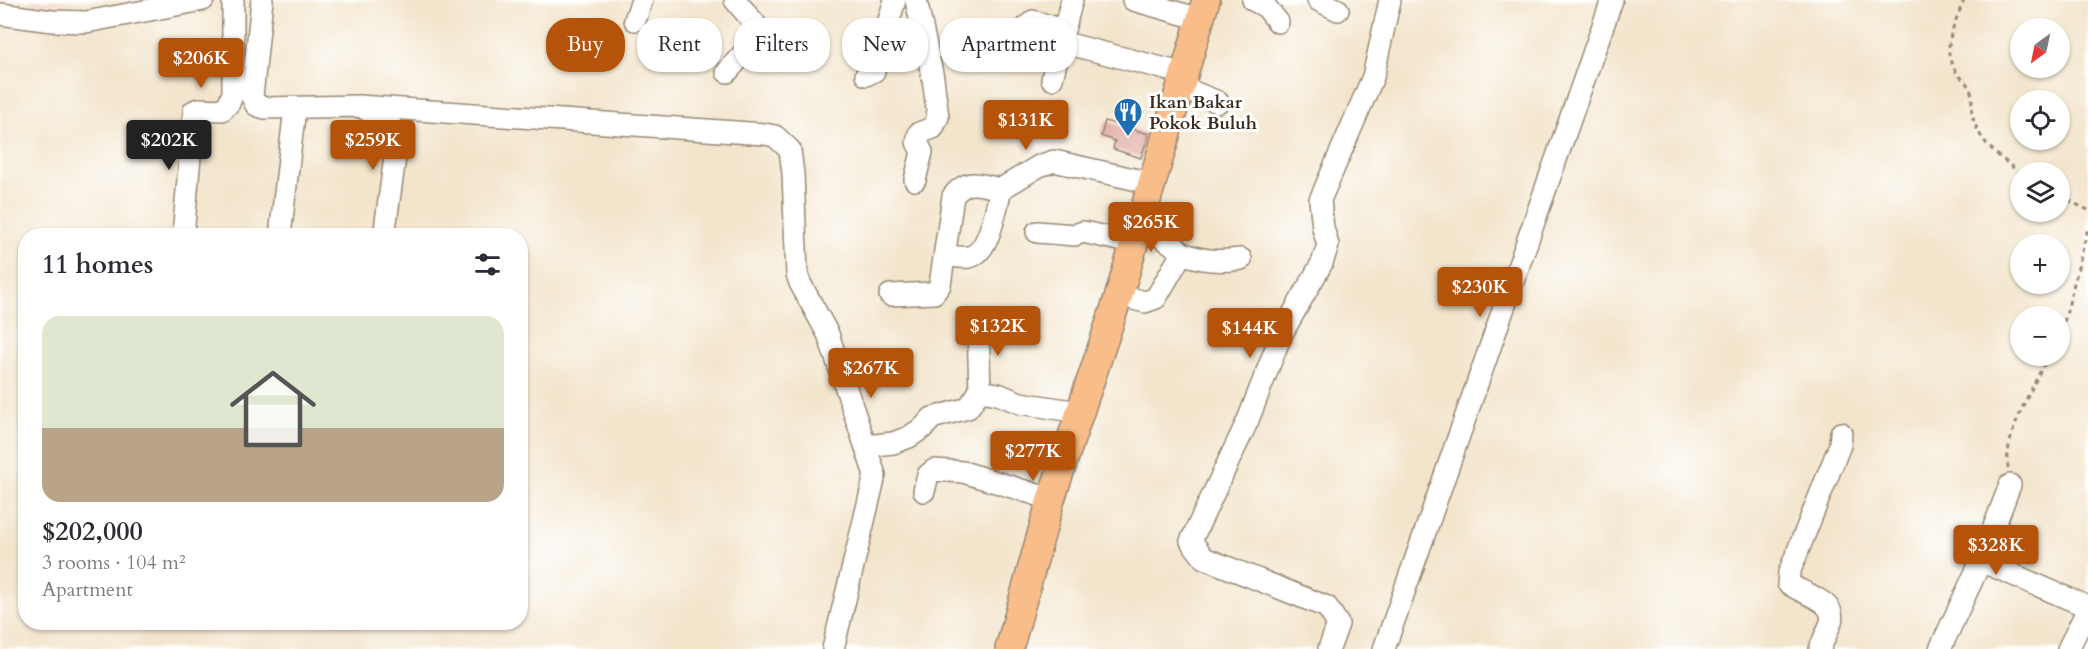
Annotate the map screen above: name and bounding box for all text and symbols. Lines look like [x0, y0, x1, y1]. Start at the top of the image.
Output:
chip: Buy [546, 18, 625, 72]
chip: Rent [637, 18, 722, 72]
chip: Filters [734, 18, 830, 72]
chip: New [842, 18, 928, 72]
chip: Apartment [940, 18, 1077, 72]
north arrow [2010, 18, 2070, 78]
map controls [2010, 18, 2070, 366]
pin: $206K [159, 38, 243, 89]
text: $206K [172, 44, 230, 71]
place label: Ikan Bakar Pokok Buluh [1149, 90, 1257, 136]
button: locate [2010, 90, 2070, 150]
restaurant icon: Ikan Bakar Pokok Buluh [1112, 96, 1144, 138]
pin: $131K [984, 100, 1068, 151]
text: $131K [997, 106, 1055, 133]
pin: $202K [127, 120, 211, 171]
pin: $259K [331, 120, 415, 171]
text: $202K [140, 126, 198, 153]
text: $259K [344, 126, 402, 153]
button: layers [2010, 162, 2070, 222]
pin: $265K [1109, 202, 1193, 253]
text: $265K [1122, 208, 1180, 235]
button: + [2010, 234, 2070, 294]
text: 11 homes [42, 247, 153, 282]
icon: filters [471, 248, 504, 281]
pin: $230K [1438, 267, 1522, 318]
text: $230K [1451, 273, 1509, 300]
pin: $132K [956, 306, 1040, 357]
button: − [2010, 306, 2070, 366]
pin: $144K [1208, 308, 1292, 359]
text: $132K [969, 312, 1027, 339]
text: $144K [1221, 314, 1279, 341]
pin: $267K [829, 348, 913, 399]
text: $267K [842, 354, 900, 381]
icon: home [219, 355, 327, 463]
pin: $277K [991, 431, 1075, 482]
text: $277K [1004, 437, 1062, 464]
text: $202,000 [42, 514, 143, 549]
pin: $328K [1954, 525, 2038, 576]
text: $328K [1967, 531, 2025, 558]
text: 3 rooms · 104 m² [42, 549, 186, 576]
text: Apartment [42, 576, 133, 603]

